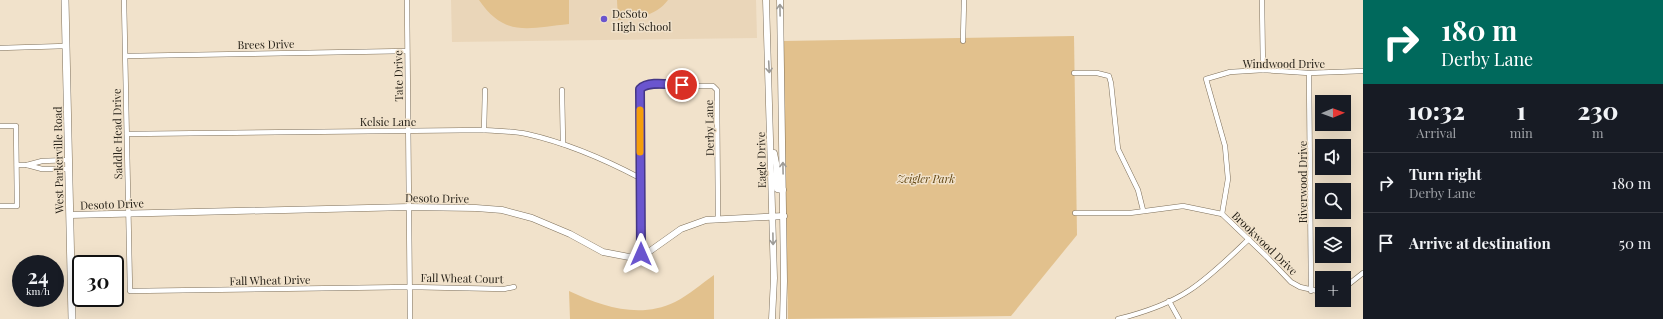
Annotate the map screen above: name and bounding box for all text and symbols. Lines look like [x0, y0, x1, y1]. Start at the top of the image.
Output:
one-way arrow [776, 4, 784, 17]
place label: DeSoto High School [612, 6, 671, 34]
text: 180 m [1441, 11, 1517, 48]
marker: DeSoto High School [599, 14, 609, 24]
icon: right [1375, 16, 1427, 68]
street label: Brees Drive [237, 36, 295, 52]
text: Derby Lane [1441, 47, 1533, 71]
street label: Tate Drive [390, 50, 406, 102]
street label: Windwood Drive [1242, 56, 1326, 71]
one-way arrow [765, 60, 772, 73]
pin [665, 68, 699, 102]
icon: arrive [671, 74, 693, 96]
street label: Saddle Head Drive [109, 88, 125, 180]
text: 10:32 [1408, 94, 1465, 126]
text: 1 [1517, 94, 1526, 126]
text: 230 [1578, 94, 1618, 126]
north arrow [1315, 95, 1351, 131]
map controls [1315, 95, 1351, 307]
street label: Derby Lane [701, 99, 717, 156]
street label: West Parkerville Road [50, 106, 66, 215]
street label: Kelsie Lane [360, 114, 417, 129]
text: Arrival [1416, 124, 1456, 141]
text: min [1510, 124, 1533, 141]
text: m [1592, 124, 1604, 141]
street label: Eagle Drive [753, 131, 769, 188]
button: sound [1315, 139, 1351, 175]
street label: Riverwood Drive [1295, 140, 1310, 223]
one-way arrow [779, 162, 787, 175]
text: Turn right [1409, 164, 1482, 184]
park label: Zeigler Park [896, 171, 955, 186]
icon: right [1375, 172, 1397, 194]
text: 180 m [1612, 173, 1651, 193]
button: search [1315, 183, 1351, 219]
text: Derby Lane [1409, 184, 1476, 201]
street label: Desoto Drive [405, 190, 470, 206]
street label: Desoto Drive [80, 195, 145, 213]
street label: Brookwood Drive [1229, 208, 1301, 279]
button: layers [1315, 227, 1351, 263]
one-way arrow [769, 232, 777, 245]
icon: arrive [1375, 232, 1397, 254]
position arrow [620, 233, 662, 275]
text: Arrive at destination [1409, 233, 1551, 253]
text: 50 m [1619, 233, 1651, 253]
speed limit sign: 30 [72, 255, 124, 307]
text: 24 [27, 262, 49, 289]
street label: Fall Wheat Court [420, 270, 504, 286]
button: + [1315, 271, 1351, 307]
street label: Fall Wheat Drive [229, 272, 311, 288]
text: km/h [26, 284, 50, 298]

